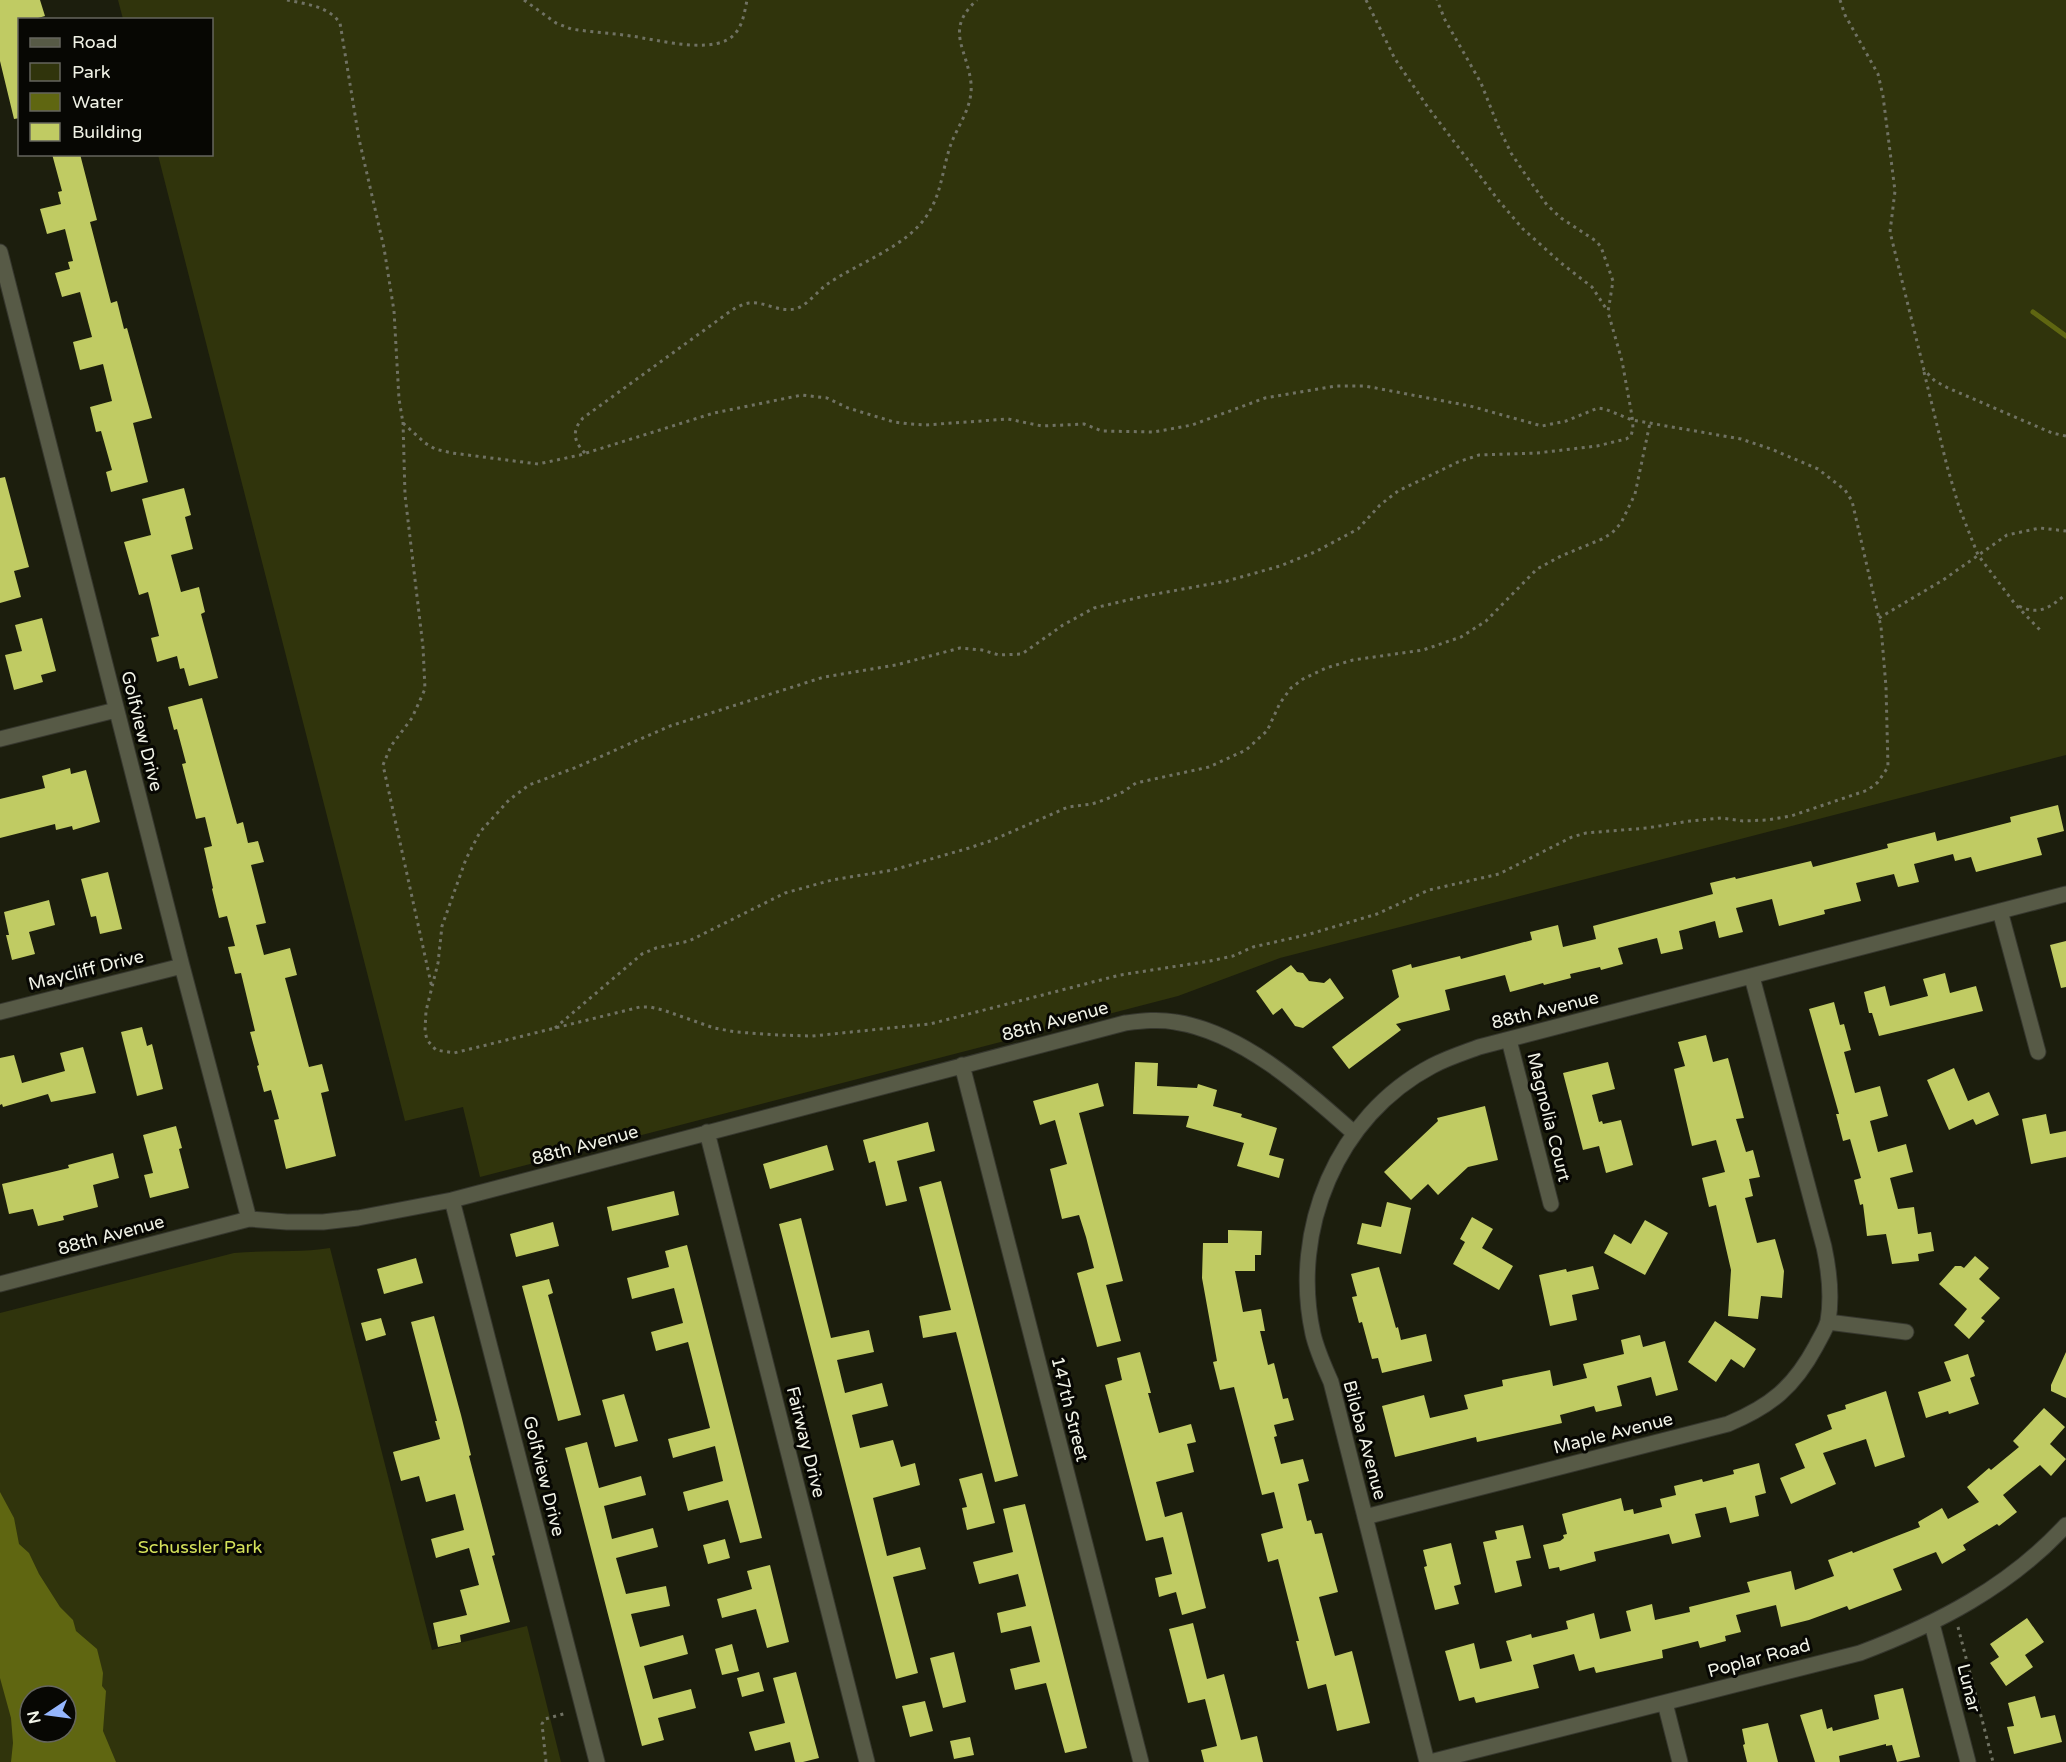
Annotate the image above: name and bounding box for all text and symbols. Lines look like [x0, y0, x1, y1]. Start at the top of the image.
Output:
legend [18, 18, 213, 156]
text: Road [72, 31, 117, 53]
text: Park [72, 61, 111, 83]
text: Water [72, 91, 123, 113]
text: Building [72, 121, 142, 143]
street label: Golfview Drive [116, 669, 168, 793]
street label: Maycliff Drive [26, 945, 146, 995]
street label: 88th Avenue [1489, 986, 1601, 1034]
street label: 88th Avenue [999, 996, 1111, 1046]
street label: Magnolia Court [1522, 1050, 1576, 1184]
street label: 88th Avenue [529, 1120, 641, 1170]
street label: 88th Avenue [55, 1210, 167, 1260]
street label: 147th Street [1046, 1354, 1094, 1464]
street label: Biloba Avenue [1338, 1378, 1392, 1502]
street label: Fairway Drive [782, 1384, 830, 1500]
street label: Maple Avenue [1551, 1407, 1675, 1459]
street label: Golfview Drive [518, 1414, 570, 1538]
park label: Schussler Park [138, 1536, 262, 1558]
street label: Poplar Road [1705, 1634, 1813, 1682]
street label: Lunar [1952, 1661, 1986, 1715]
north arrow [18, 1684, 78, 1744]
text: N [23, 1709, 46, 1726]

